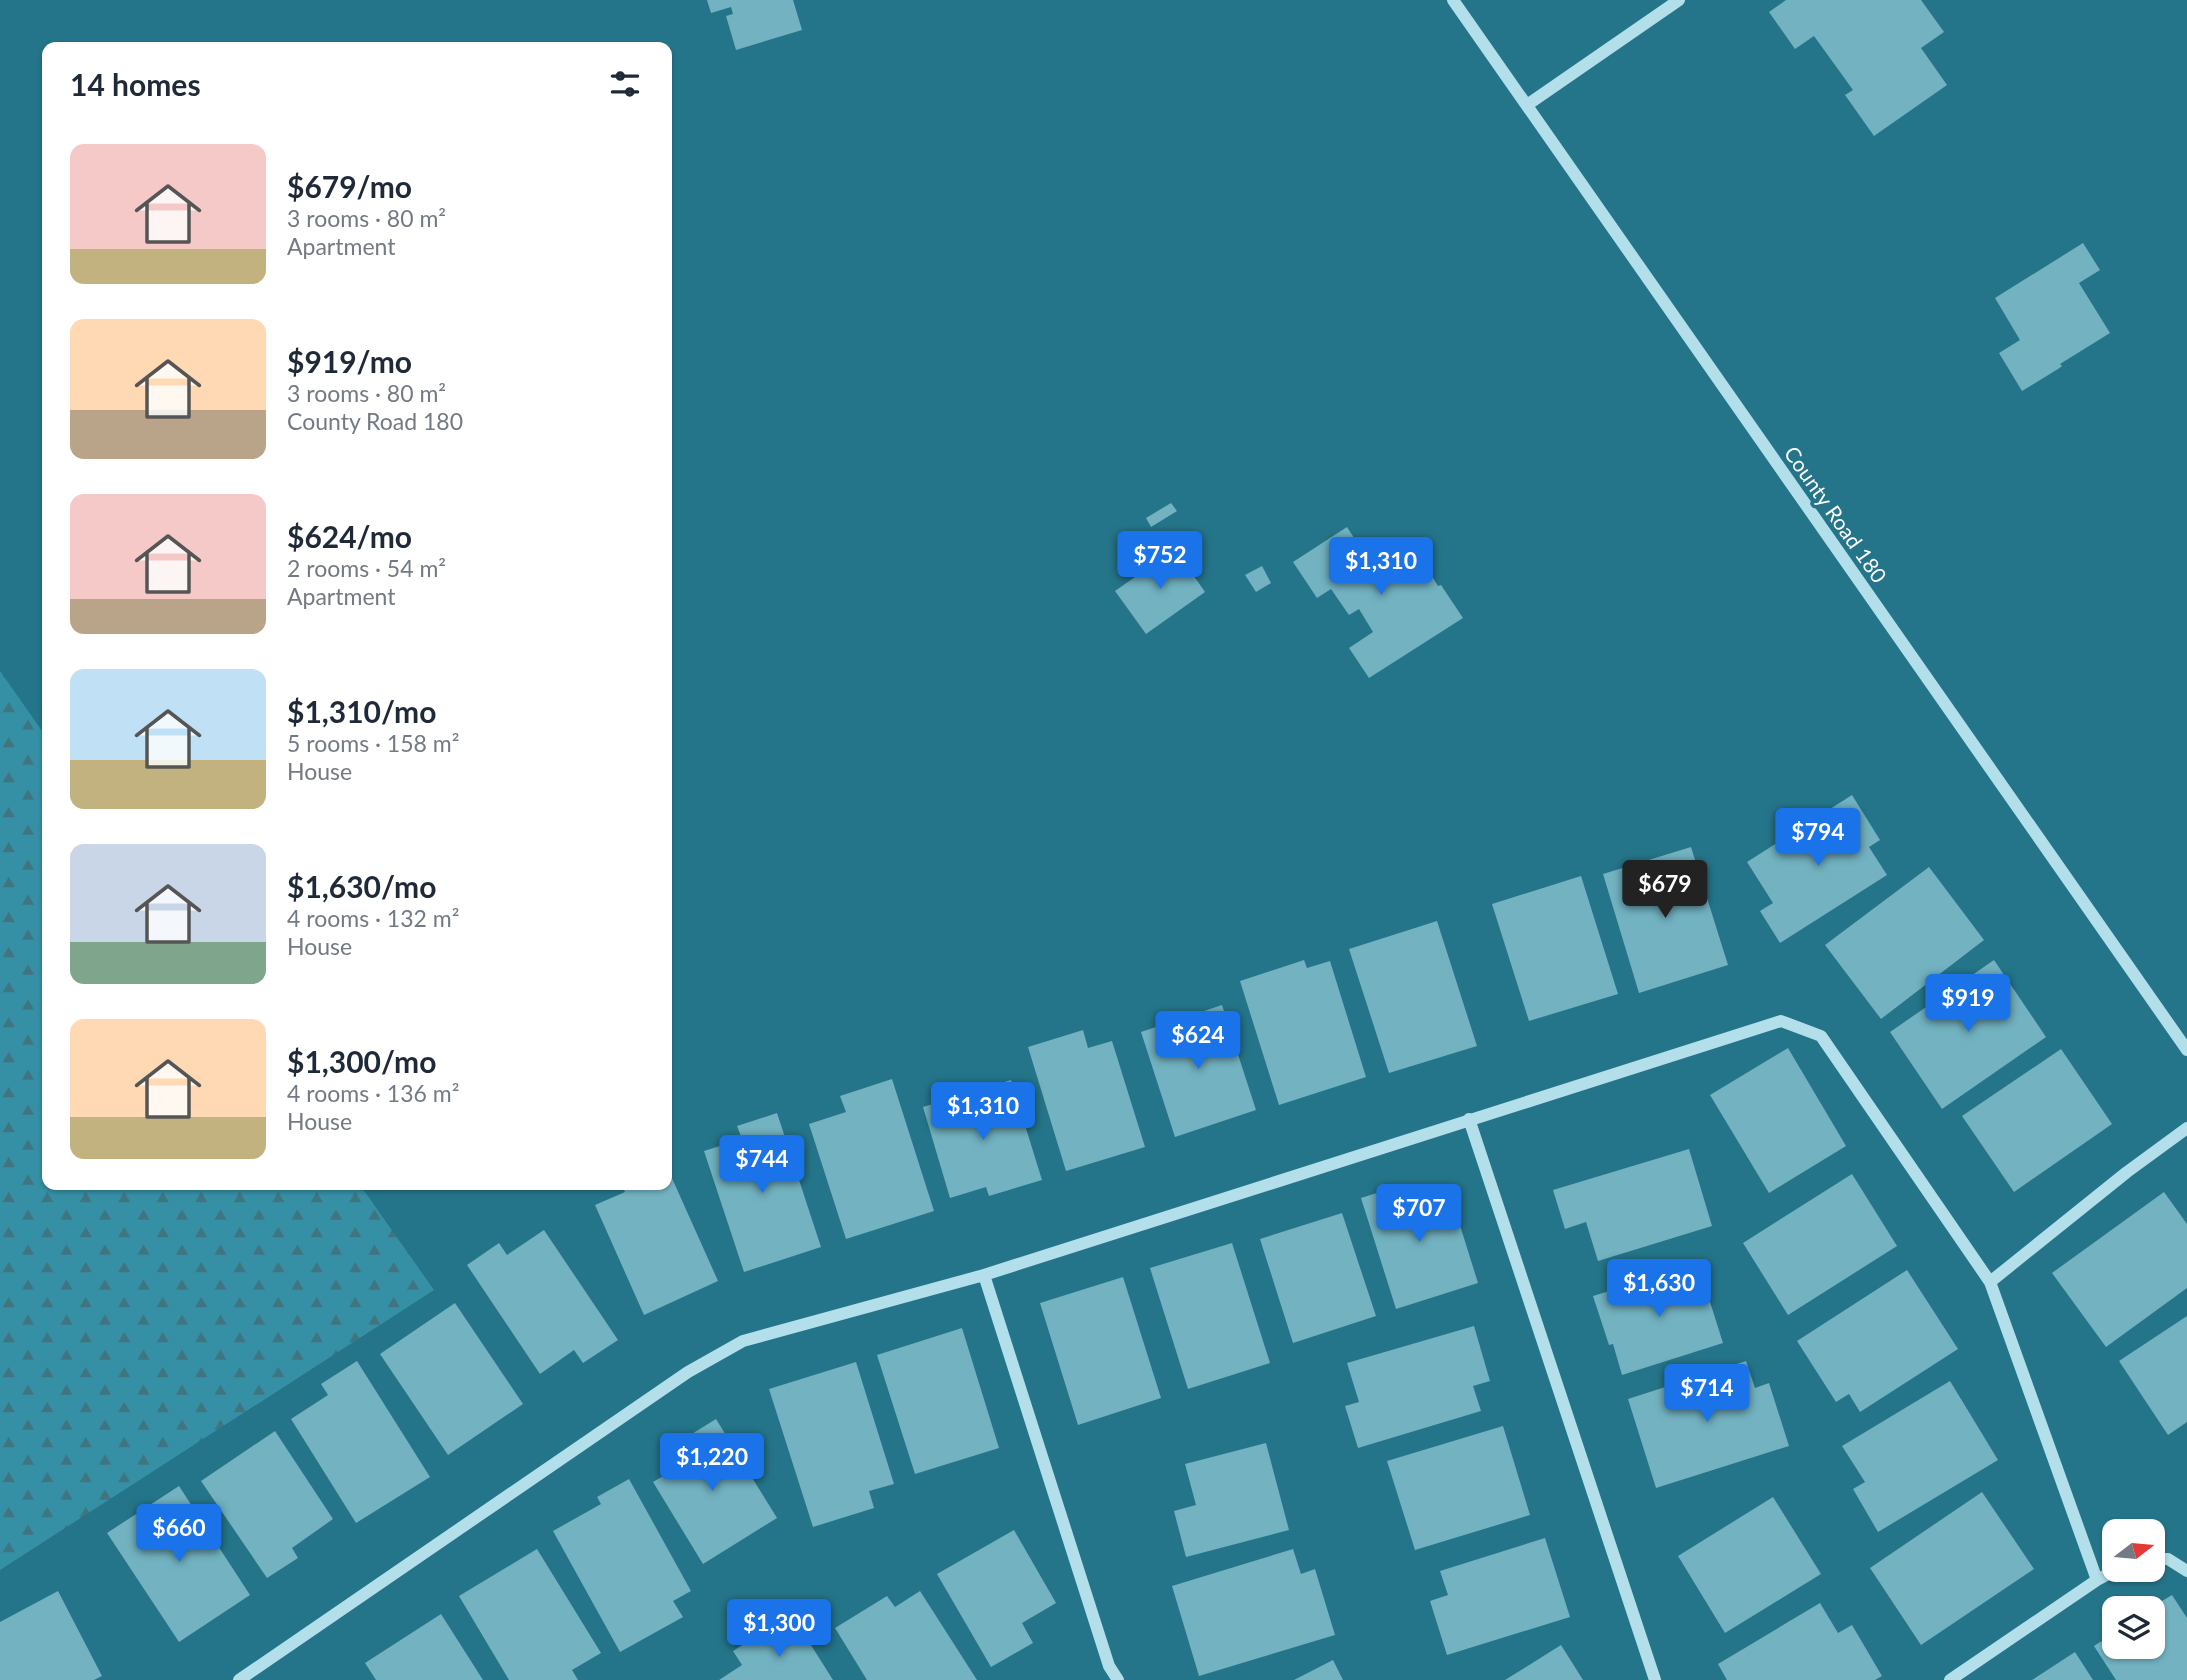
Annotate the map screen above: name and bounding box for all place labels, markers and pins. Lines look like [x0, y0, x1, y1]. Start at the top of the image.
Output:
pin: $752 [1119, 532, 1201, 591]
pin: $1,310 [1324, 538, 1438, 597]
pin: $794 [1777, 808, 1859, 868]
pin: $679 [1624, 860, 1706, 920]
pin: $919 [1927, 974, 2009, 1034]
pin: $624 [1157, 1012, 1239, 1071]
pin: $1,310 [926, 1082, 1040, 1142]
pin: $744 [721, 1136, 803, 1195]
pin: $707 [1378, 1184, 1460, 1244]
pin: $1,630 [1602, 1260, 1716, 1319]
pin: $714 [1666, 1364, 1748, 1424]
pin: $1,220 [655, 1434, 769, 1493]
pin: $660 [138, 1504, 220, 1564]
pin: $1,300 [722, 1600, 836, 1659]

